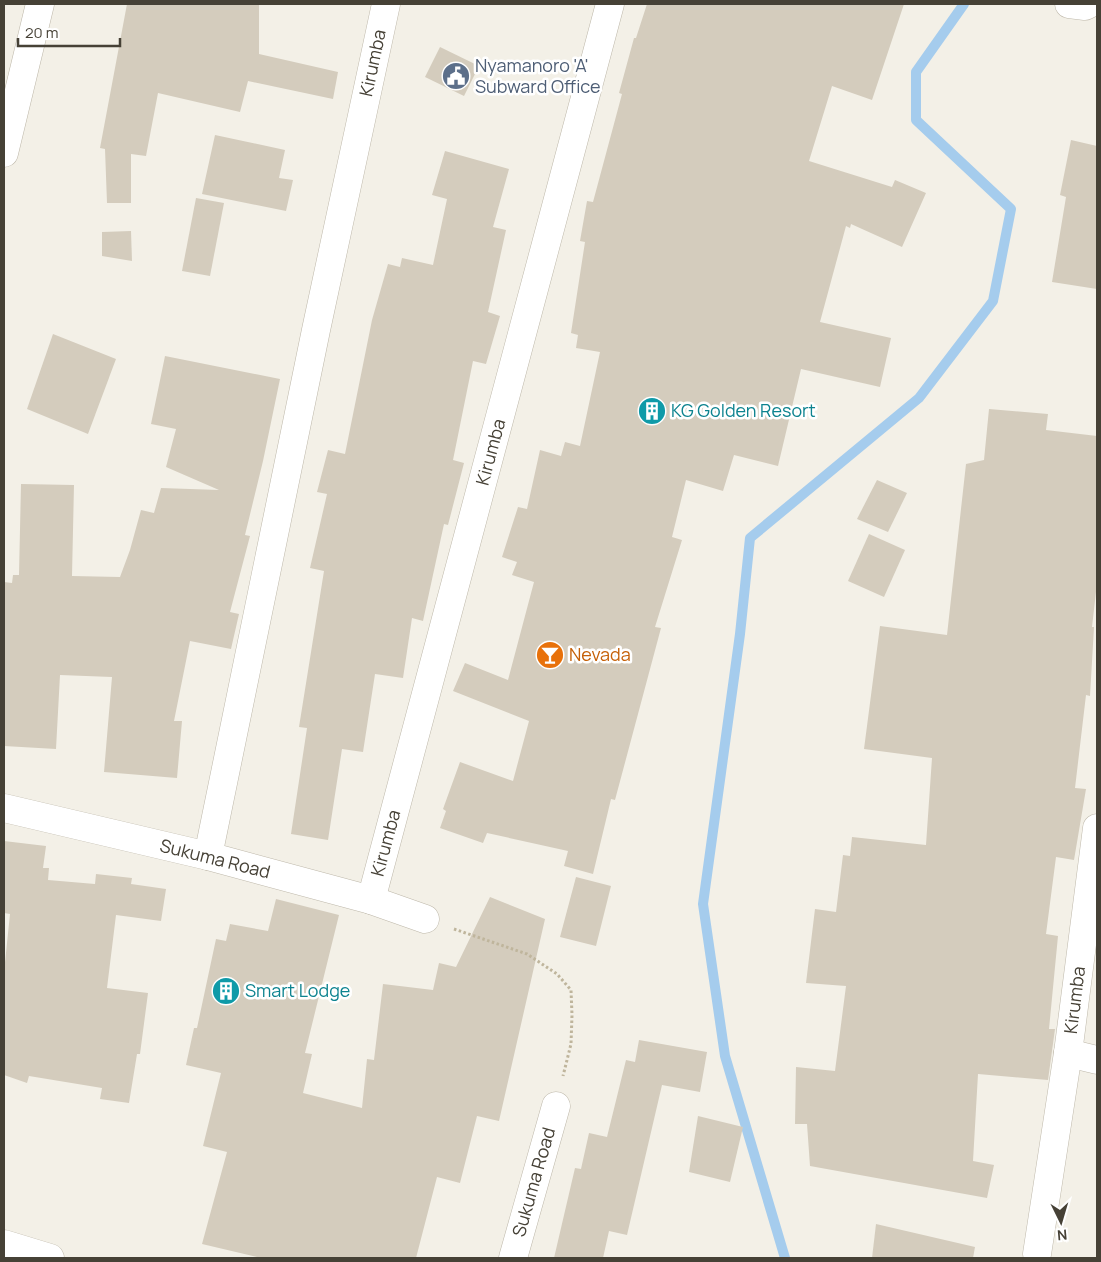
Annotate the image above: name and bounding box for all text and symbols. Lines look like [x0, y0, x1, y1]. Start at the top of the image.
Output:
scale bar [18, 15, 120, 47]
text: 20 m [25, 22, 58, 43]
street label: Kirumba [353, 27, 391, 99]
place label: Nyamanoro 'A' Subward Office [475, 53, 601, 98]
public building icon: Nyamanoro 'A' Subward Office [441, 61, 471, 91]
building icon: KG Golden Resort [637, 396, 667, 426]
place label: KG Golden Resort [671, 398, 816, 422]
street label: Kirumba [470, 416, 510, 488]
bar icon: Nevada [535, 640, 565, 670]
place label: Nevada [569, 642, 631, 666]
street label: Kirumba [365, 807, 405, 879]
street label: Sukuma Road [158, 833, 273, 883]
street label: Kirumba [1058, 965, 1090, 1035]
building icon: Smart Lodge [211, 976, 241, 1006]
place label: Smart Lodge [245, 978, 350, 1002]
street label: Sukuma Road [506, 1124, 560, 1239]
north arrow [1036, 1197, 1086, 1247]
text: N [1056, 1226, 1068, 1245]

